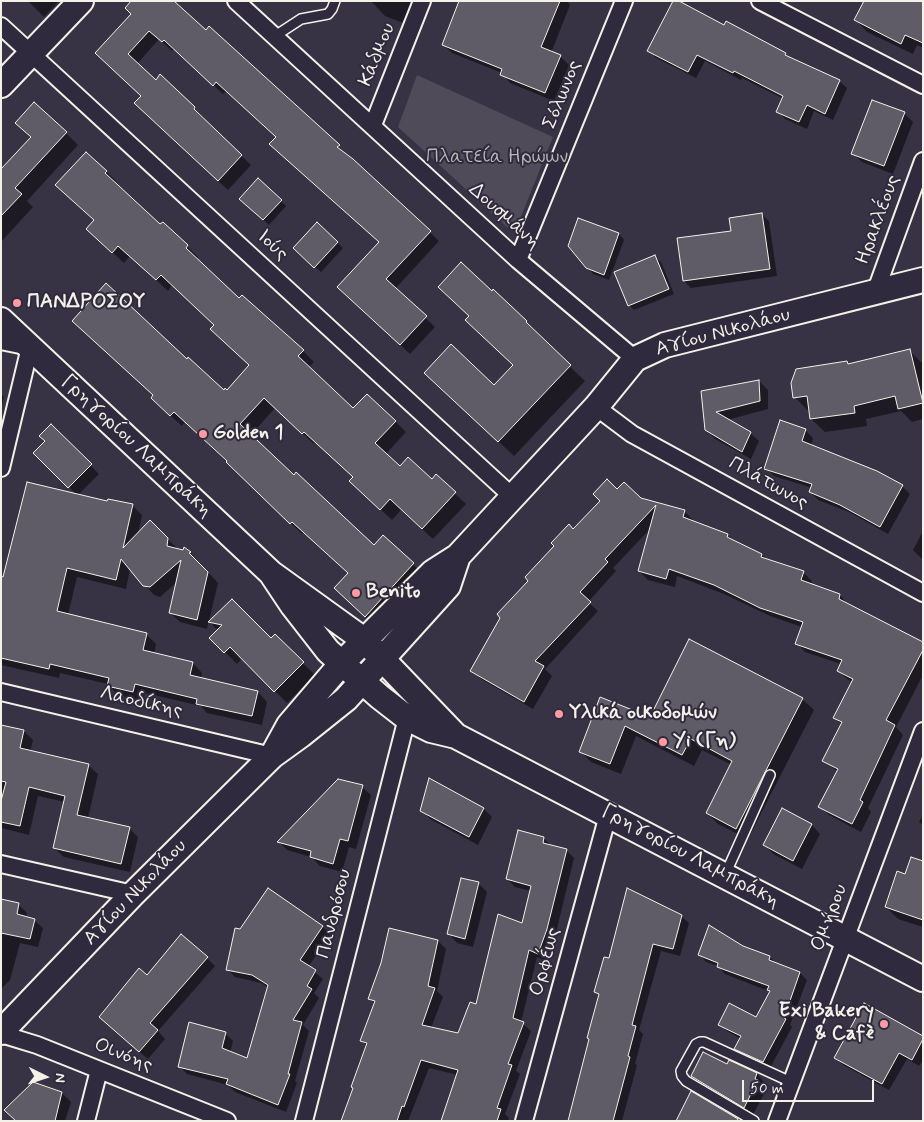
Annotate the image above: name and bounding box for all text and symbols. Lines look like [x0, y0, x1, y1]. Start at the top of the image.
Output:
street label: Κάδμου [354, 20, 402, 90]
street label: Σόλωνος [538, 57, 588, 133]
park label: Πλατεία Ηρώων [426, 146, 568, 170]
street label: Ηρακλέους [852, 172, 906, 268]
street label: Δουσμάνη [463, 179, 545, 255]
street label: Ιούς [251, 225, 293, 267]
place label: ΠΑΝΔΡΟΣΟΥ [27, 291, 145, 315]
marker: ΠΑΝΔΡΟΣΟΥ [11, 297, 23, 309]
street label: Αγίου Νικολάου [653, 304, 793, 362]
street label: Γρηγορίου Λαμπράκη [55, 371, 217, 523]
place label: Golden 1 [213, 422, 283, 446]
marker: Golden 1 [197, 428, 209, 440]
street label: Πλάτωνος [724, 452, 812, 516]
place label: Benito [366, 581, 421, 605]
marker: Benito [350, 587, 362, 599]
street label: Λαοδίκης [97, 682, 185, 724]
place label: Υλικά οικοδομών [569, 702, 717, 726]
marker: Υλικά οικοδομών [553, 708, 565, 720]
place label: Yi (Γη) [673, 730, 736, 754]
marker: Yi (Γη) [657, 736, 669, 748]
street label: Γρηγορίου Λαμπράκη [597, 800, 783, 914]
street label: Αγίου Νικολάου [79, 835, 193, 951]
street label: Πανδρόσου [312, 867, 358, 961]
street label: Ομήρου [806, 881, 854, 955]
street label: Ορφέως [525, 925, 567, 999]
place label: Exi Bakery & Cafè [779, 1000, 874, 1047]
marker: Exi Bakery & Cafè [878, 1018, 890, 1030]
street label: Οινόης [90, 1033, 156, 1079]
north arrow [20, 1052, 70, 1102]
scale bar [744, 1070, 876, 1102]
text: N [51, 1073, 69, 1083]
text: 50 m [750, 1079, 784, 1099]

